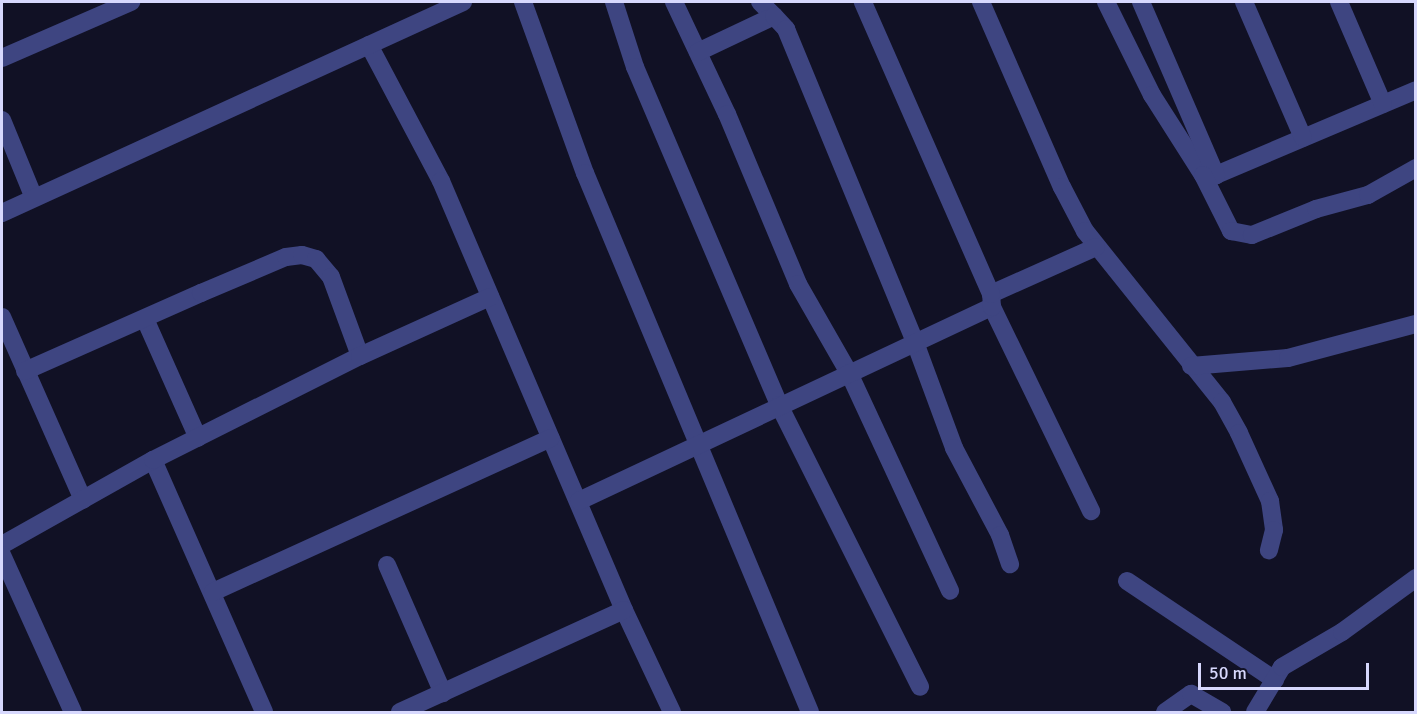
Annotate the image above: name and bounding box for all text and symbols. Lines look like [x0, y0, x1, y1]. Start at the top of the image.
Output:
scale bar [1201, 651, 1372, 689]
text: 50 m [1209, 662, 1247, 684]

